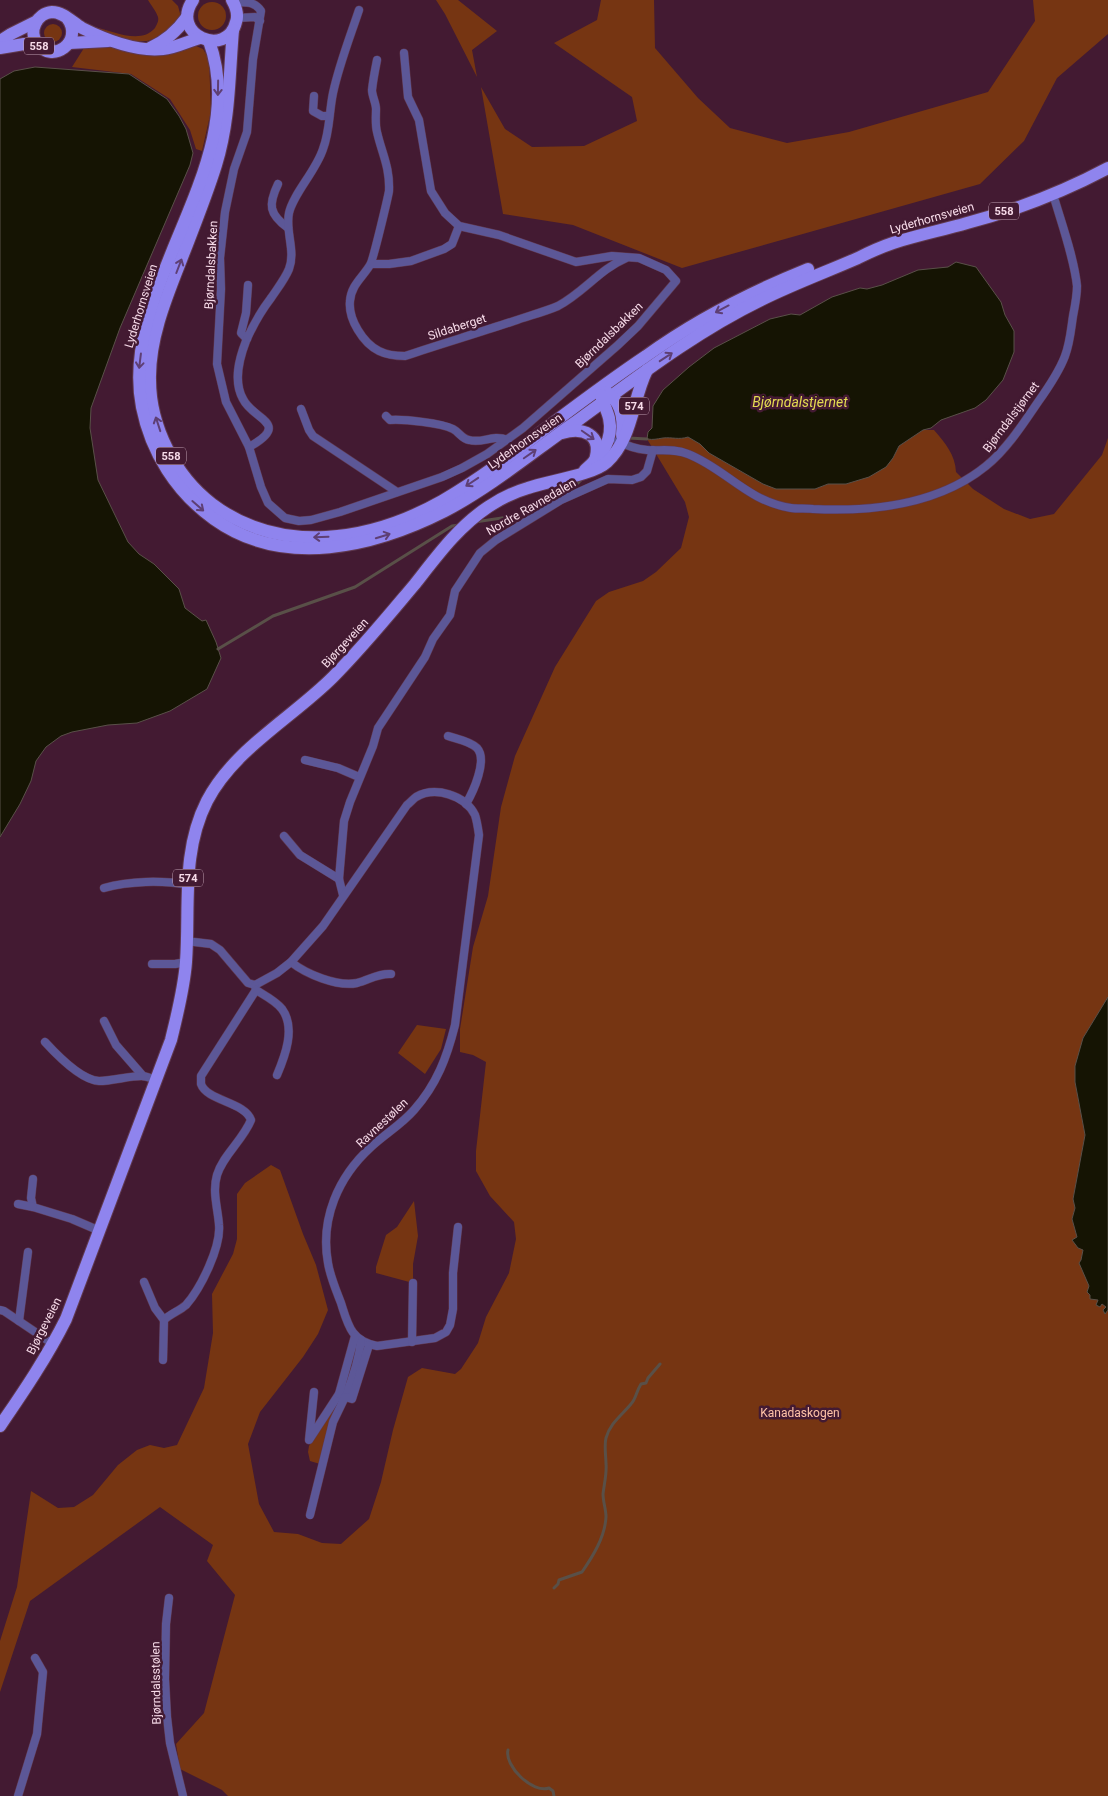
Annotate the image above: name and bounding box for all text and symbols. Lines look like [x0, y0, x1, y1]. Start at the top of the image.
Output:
road number: 558 [24, 37, 54, 54]
one-way arrow [213, 80, 223, 96]
street label: Lyderhornsveien [888, 199, 976, 237]
road number: 558 [989, 202, 1019, 220]
street label: Bjørndalsbakken [202, 220, 220, 310]
one-way arrow [175, 259, 184, 274]
street label: Lyderhornsveien [122, 262, 160, 350]
street label: Bjørndalsbakken [572, 299, 646, 371]
one-way arrow [714, 304, 729, 314]
street label: Sildaberget [426, 311, 488, 343]
one-way arrow [135, 352, 145, 368]
one-way arrow [659, 352, 673, 363]
street label: Bjørndalstjørnet [980, 379, 1042, 455]
water label: Bjørndalstjernet [752, 394, 848, 410]
road number: 574 [619, 398, 649, 414]
street label: Lyderhornsveien [485, 410, 565, 472]
one-way arrow [152, 416, 162, 432]
one-way arrow [581, 430, 595, 440]
road number: 558 [156, 448, 186, 464]
one-way arrow [523, 449, 537, 459]
street label: Nordre Ravnedalen [484, 476, 578, 538]
one-way arrow [465, 477, 479, 487]
one-way arrow [191, 500, 204, 511]
one-way arrow [375, 531, 391, 540]
one-way arrow [313, 532, 330, 542]
street label: Bjørgeveien [319, 616, 371, 670]
road number: 574 [173, 870, 203, 886]
street label: Ravnestølen [353, 1096, 411, 1150]
street label: Bjørgeveien [24, 1295, 64, 1357]
park label: Kanadaskogen [760, 1406, 840, 1420]
street label: Bjørndalsstølen [148, 1641, 164, 1725]

